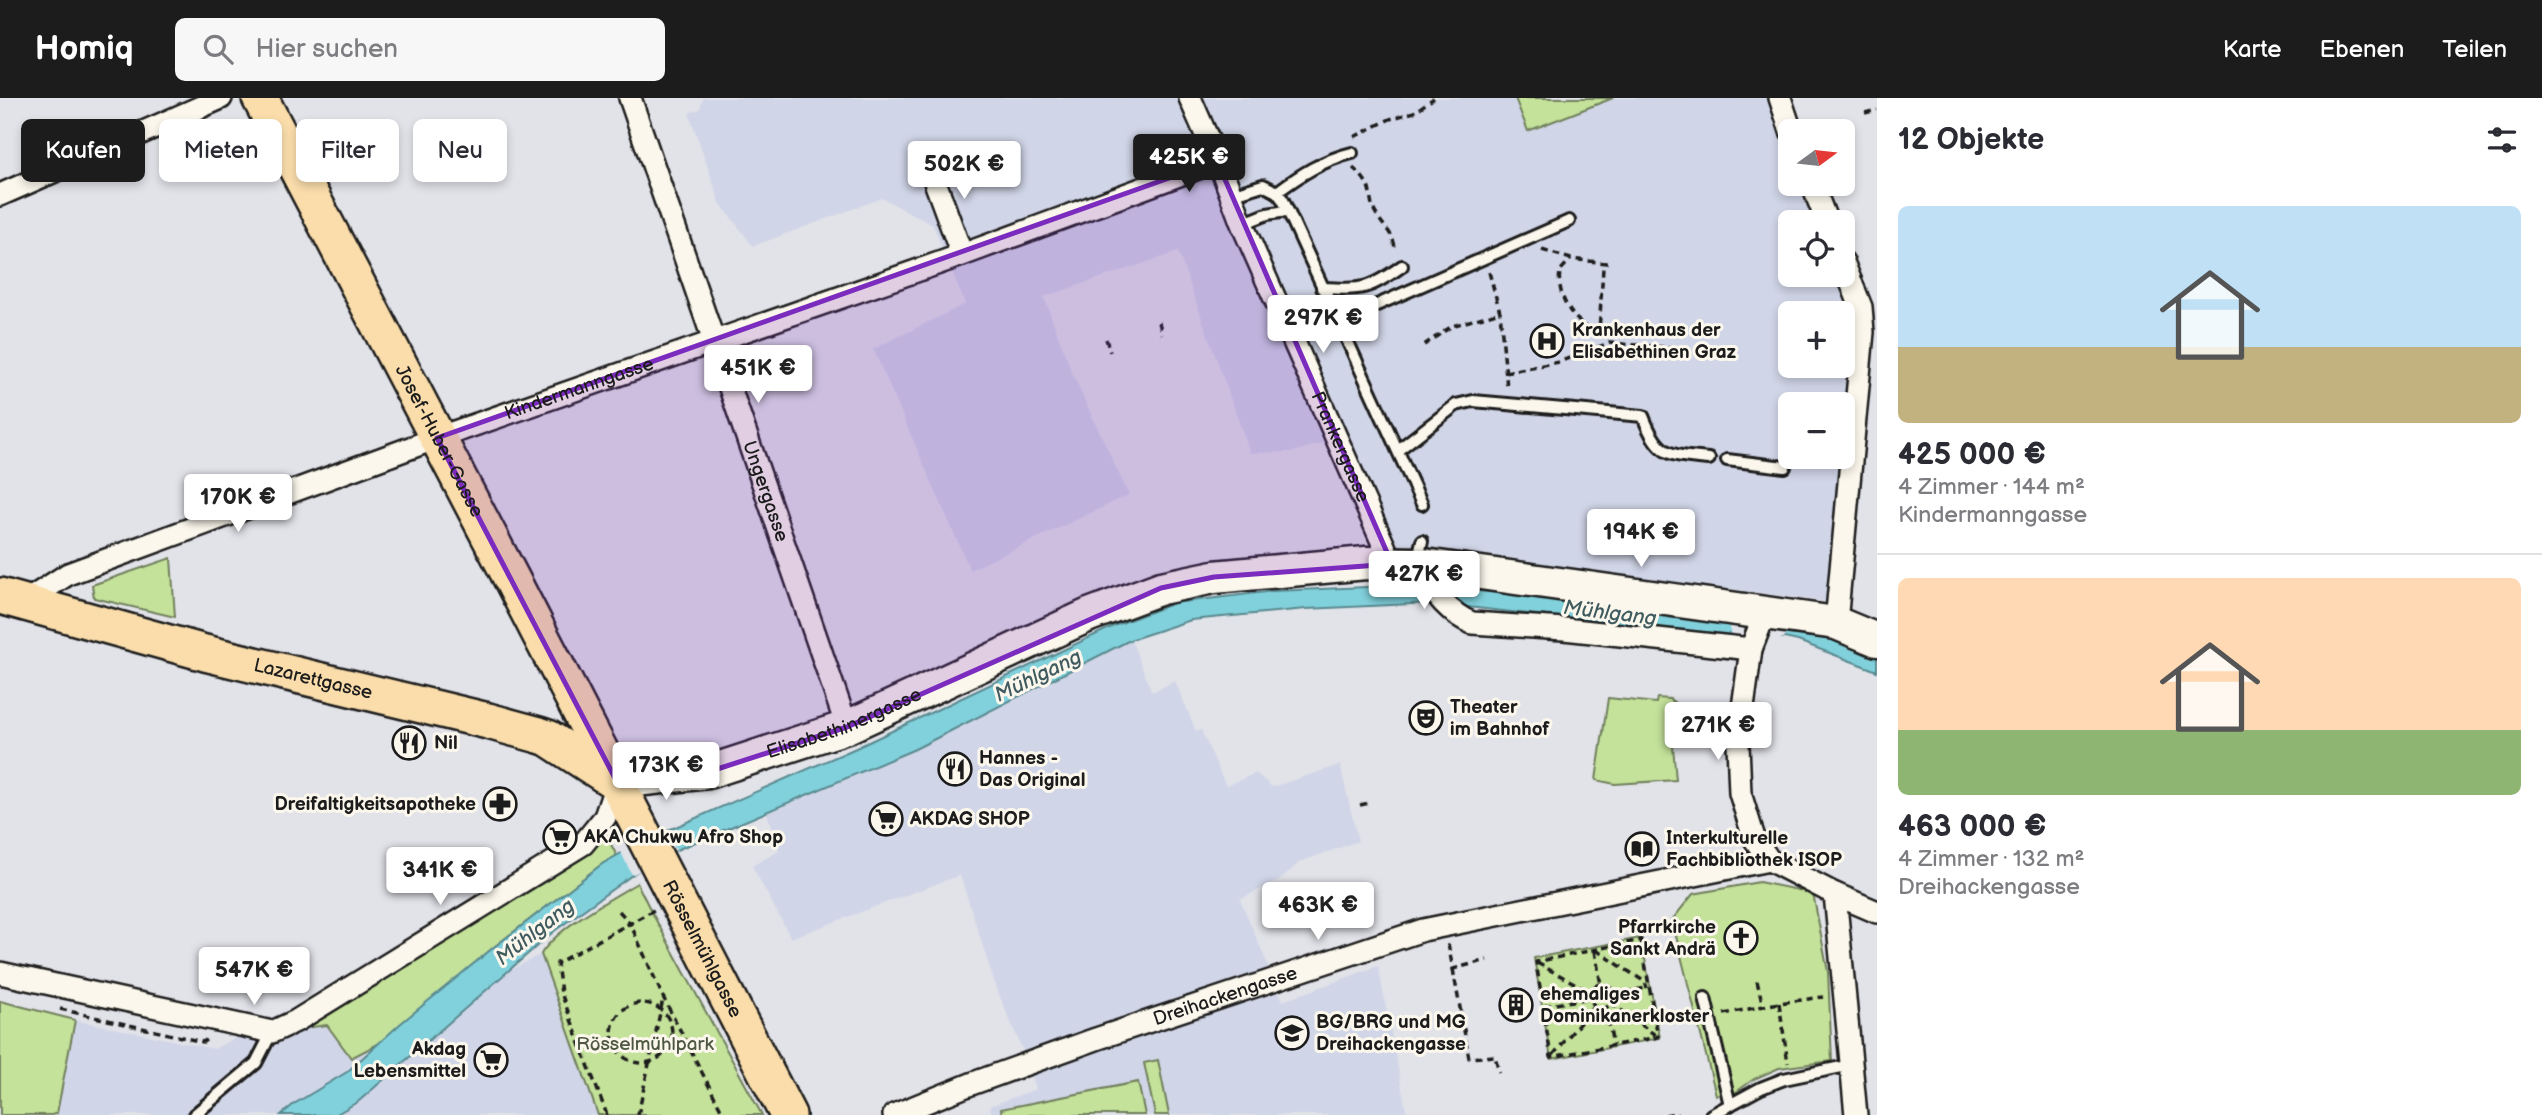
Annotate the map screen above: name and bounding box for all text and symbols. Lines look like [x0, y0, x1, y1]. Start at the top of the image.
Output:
search box [175, 18, 665, 81]
text: Homiq [35, 29, 133, 69]
icon: search [199, 30, 237, 68]
text: Hier suchen [255, 34, 398, 65]
text: Karte [2223, 35, 2281, 64]
text: Ebenen [2319, 35, 2404, 64]
text: Teilen [2442, 35, 2507, 64]
chip: Kaufen [21, 119, 145, 182]
chip: Mieten [159, 119, 282, 182]
chip: Filter [296, 119, 399, 182]
chip: Neu [413, 119, 507, 182]
north arrow [1778, 119, 1855, 196]
map controls [1778, 119, 1855, 469]
icon: filters [2483, 121, 2521, 159]
text: 12 Objekte [1898, 122, 2044, 158]
pin: 425K € [1132, 134, 1246, 194]
pin: 502K € [907, 141, 1021, 201]
text: 425K € [1149, 143, 1229, 171]
text: 502K € [924, 150, 1004, 178]
button: locate [1778, 210, 1855, 287]
icon: home [2147, 252, 2273, 378]
pin: 297K € [1266, 296, 1380, 355]
button: + [1778, 301, 1855, 378]
text: 297K € [1283, 304, 1363, 332]
place label: Krankenhaus der Elisabethinen Graz [1572, 319, 1737, 364]
hospital icon: Krankenhaus der Elisabethinen Graz [1528, 322, 1566, 360]
pin: 451K € [701, 345, 815, 405]
street label: Kindermanngasse [501, 352, 657, 425]
text: 451K € [720, 354, 796, 382]
street label: Josef-Huber-Gasse [390, 361, 489, 521]
street label: Prankergasse [1306, 388, 1375, 506]
button: − [1778, 392, 1855, 469]
text: 425 000 € [1898, 437, 2046, 473]
street label: Ungergasse [738, 438, 794, 545]
text: 4 Zimmer · 144 m² [1898, 473, 2085, 501]
pin: 170K € [181, 474, 295, 534]
text: 170K € [200, 483, 276, 511]
text: Kindermanngasse [1898, 501, 2087, 529]
pin: 194K € [1584, 510, 1698, 569]
text: 194K € [1603, 518, 1679, 546]
pin: 427K € [1367, 552, 1481, 611]
text: 427K € [1385, 560, 1463, 588]
water label: Mühlgang [1562, 595, 1658, 631]
icon: home [2147, 624, 2273, 750]
water label: Mühlgang [991, 644, 1086, 708]
street label: Lazarettgasse [251, 654, 375, 704]
street label: Elisabethinergasse [764, 683, 925, 764]
place label: Theater im Bahnhof [1450, 696, 1550, 741]
theatre icon: Theater im Bahnhof [1407, 699, 1445, 737]
pin: 271K € [1661, 702, 1775, 762]
text: 271K € [1681, 711, 1755, 739]
restaurant icon: Nil [390, 724, 428, 762]
place label: Nil [434, 732, 458, 755]
pin: 173K € [609, 742, 723, 802]
place label: Hannes - Das Original [979, 747, 1085, 792]
restaurant icon: Hannes - Das Original [936, 750, 974, 788]
text: 173K € [628, 751, 704, 779]
pharmacy icon: Dreifaltigkeitsapotheke [481, 785, 519, 823]
place label: Dreifaltigkeitsapotheke [274, 793, 476, 816]
supermarket icon: AKDAG SHOP [867, 800, 905, 838]
place label: AKDAG SHOP [909, 808, 1030, 831]
text: 463 000 € [1898, 809, 2046, 845]
supermarket icon: AKA Chukwu Afro Shop [541, 818, 579, 856]
place label: AKA Chukwu Afro Shop [583, 826, 783, 849]
place label: Interkulturelle Fachbibliothek ISOP [1666, 827, 1842, 872]
library icon: Interkulturelle Fachbibliothek ISOP [1623, 830, 1661, 868]
text: 4 Zimmer · 132 m² [1898, 845, 2084, 873]
pin: 341K € [383, 848, 497, 907]
text: 341K € [402, 856, 478, 884]
text: Dreihackengasse [1898, 873, 2080, 901]
street label: Rösselmühlgasse [657, 876, 747, 1021]
pin: 463K € [1261, 882, 1375, 942]
text: 463K € [1278, 891, 1358, 919]
water label: Mühlgang [490, 893, 580, 971]
place label: Pfarrkirche Sankt Andrä [1610, 916, 1716, 961]
church icon: Pfarrkirche Sankt Andrä [1722, 919, 1760, 957]
pin: 547K € [197, 948, 311, 1007]
text: 547K € [215, 956, 293, 984]
street label: Dreihackengasse [1150, 961, 1300, 1031]
place label: ehemaliges Dominikanerkloster [1540, 983, 1710, 1028]
building icon: ehemaliges Dominikanerkloster [1497, 986, 1535, 1024]
place label: BG/BRG und MG Dreihackengasse [1316, 1011, 1466, 1056]
school or university icon: BG/BRG und MG Dreihackengasse [1273, 1014, 1311, 1052]
park label: Rösselmühlpark [576, 1033, 714, 1056]
place label: Akdag Lebensmittel [353, 1038, 466, 1083]
supermarket icon: Akdag Lebensmittel [472, 1041, 510, 1079]

